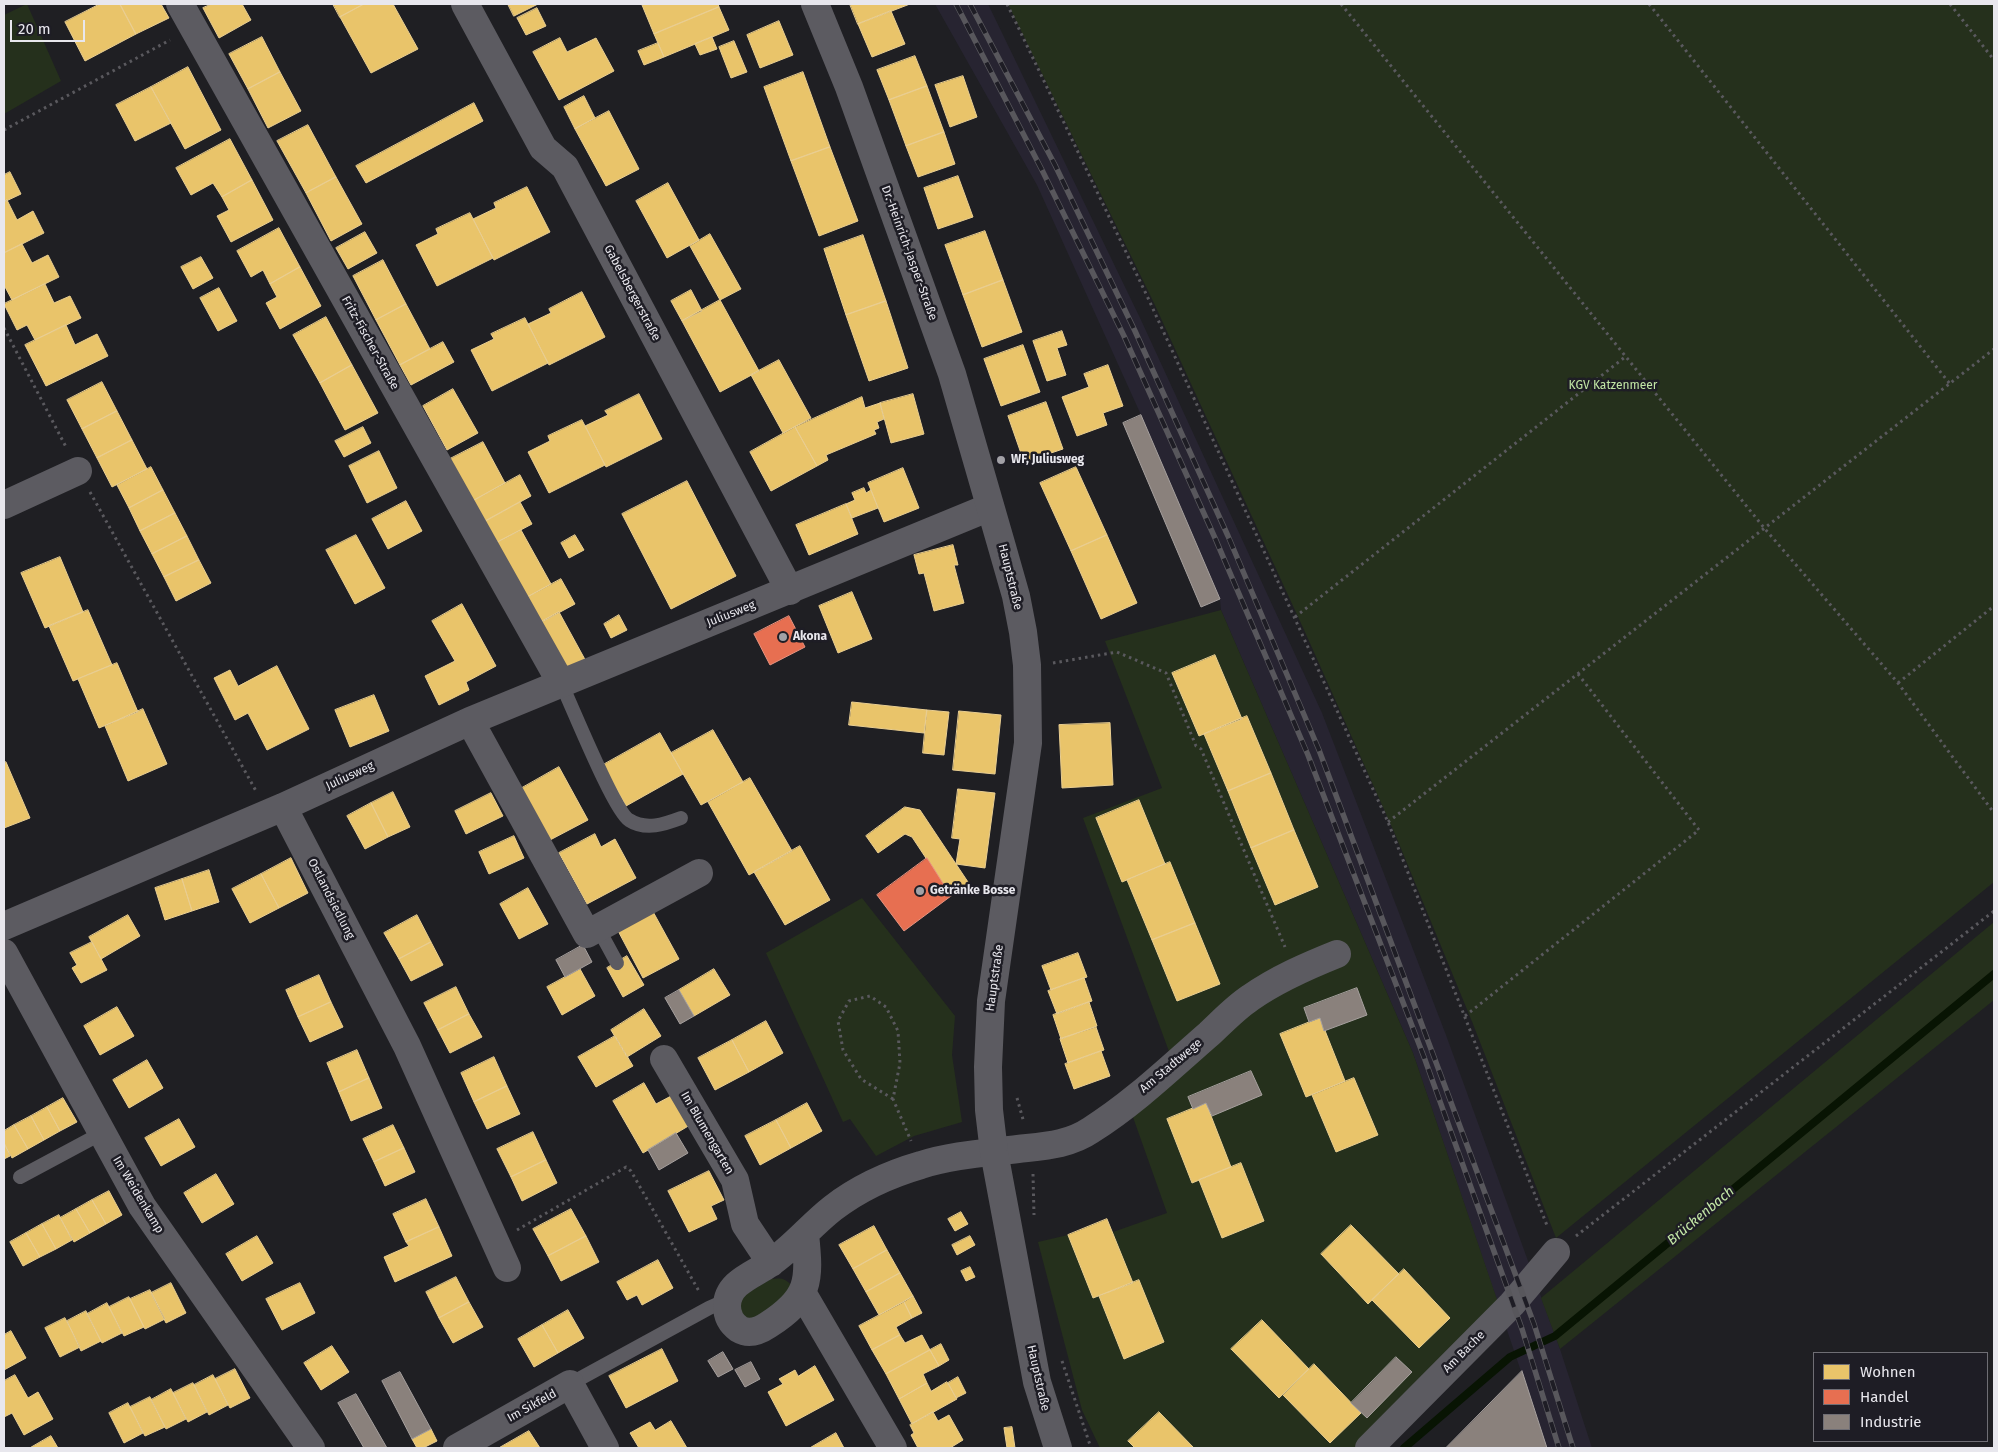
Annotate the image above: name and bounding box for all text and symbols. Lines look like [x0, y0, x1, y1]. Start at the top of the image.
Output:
scale bar [12, 10, 88, 42]
text: 20 m [18, 20, 51, 38]
street label: Dr.-Heinrich-Jasper-Straße [878, 184, 940, 322]
street label: Gabelsbergerstraße [601, 243, 663, 343]
street label: Fritz-Fischer-Straße [338, 294, 402, 392]
park label: KGV Katzenmeer [1569, 379, 1657, 393]
place label: WF, Juliusweg [1011, 453, 1084, 467]
marker: WF, Juliusweg [995, 454, 1007, 466]
street label: Hauptstraße [995, 543, 1025, 611]
street label: Juliusweg [704, 598, 758, 630]
place label: Akona [793, 630, 827, 644]
marker: Akona [777, 631, 789, 643]
street label: Juliusweg [324, 759, 376, 793]
street label: Ostlandsiedlung [304, 856, 358, 942]
place label: Getränke Bosse [930, 884, 1015, 898]
marker: Getränke Bosse [914, 885, 926, 897]
street label: Hauptstraße [983, 944, 1007, 1012]
street label: Am Stadtwege [1137, 1036, 1205, 1096]
street label: Im Blumengarten [677, 1089, 737, 1177]
street label: Im Weidenkamp [109, 1154, 167, 1236]
water label: Brückenbach [1664, 1183, 1738, 1249]
street label: Am Bache [1440, 1328, 1488, 1376]
street label: Hauptstraße [1023, 1344, 1053, 1412]
legend [1813, 1352, 1988, 1442]
text: Wohnen [1860, 1363, 1916, 1381]
street label: Im Sikfeld [505, 1387, 559, 1425]
text: Handel [1860, 1388, 1909, 1406]
text: Industrie [1860, 1413, 1922, 1431]

